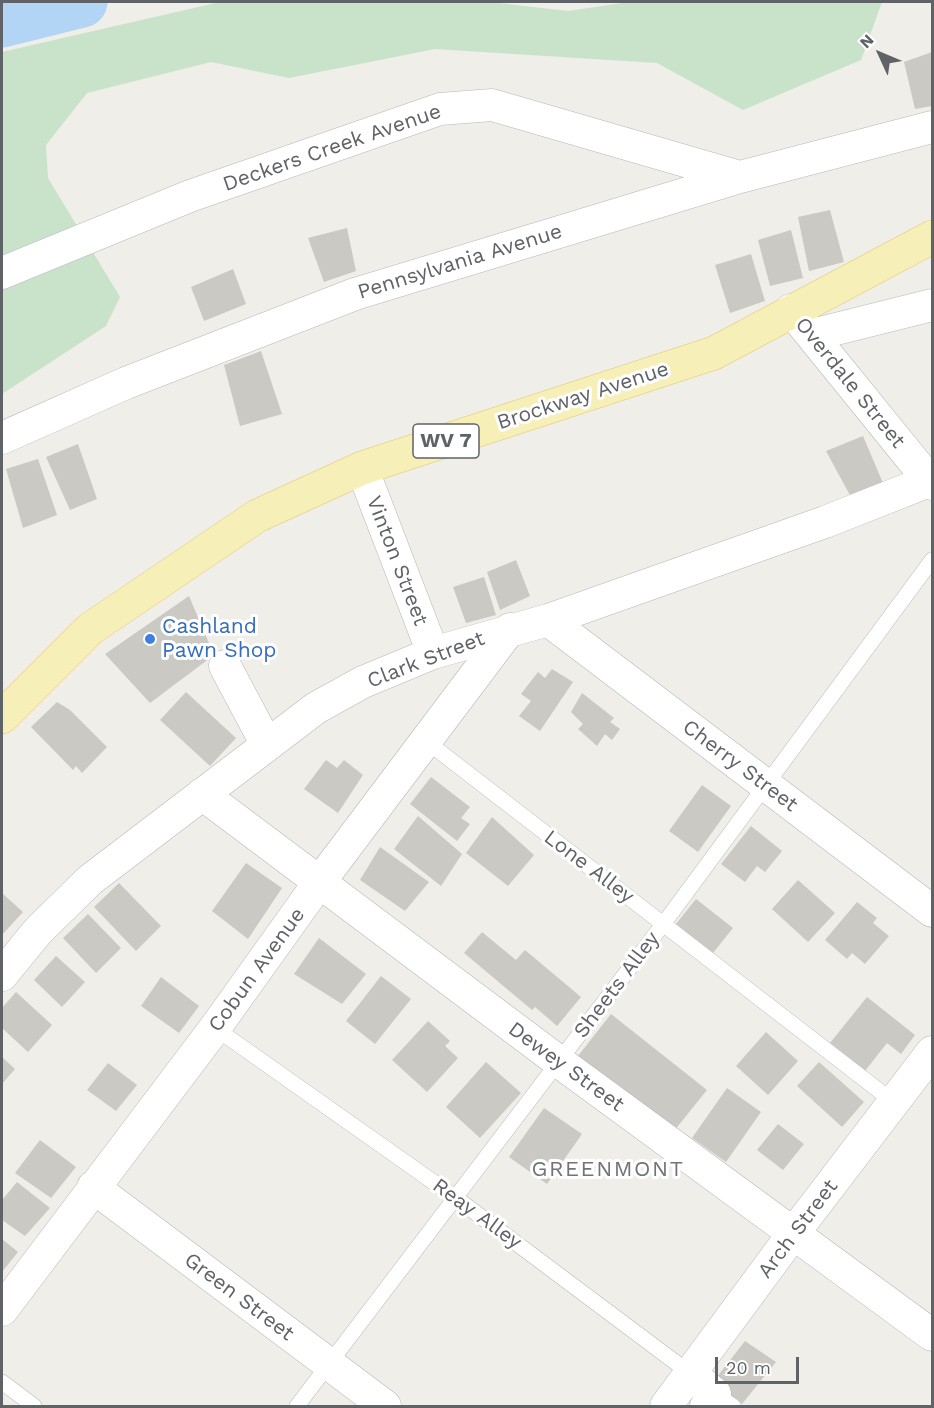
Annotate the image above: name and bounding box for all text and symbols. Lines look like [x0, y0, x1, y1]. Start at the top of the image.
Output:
north arrow [850, 24, 910, 84]
text: N [856, 30, 878, 52]
street label: Deckers Creek Avenue [220, 99, 444, 197]
street label: Pennsylvania Avenue [355, 219, 565, 305]
street label: Overdale Street [790, 313, 910, 453]
street label: Brockway Avenue [494, 356, 672, 436]
road number: WV 7 [413, 424, 479, 458]
street label: Vinton Street [361, 493, 433, 629]
place label: Cashland Pawn Shop [162, 614, 276, 664]
street label: Clark Street [364, 626, 488, 694]
marker: Cashland Pawn Shop [143, 632, 157, 646]
street label: Cherry Street [677, 714, 803, 818]
street label: Lone Alley [539, 825, 639, 909]
street label: Cobun Avenue [203, 903, 311, 1037]
street label: Sheets Alley [569, 927, 665, 1043]
street label: Dewey Street [503, 1017, 629, 1117]
district label: GREENMONT [532, 1157, 684, 1183]
street label: Reay Alley [427, 1173, 527, 1255]
street label: Arch Street [753, 1175, 843, 1283]
street label: Green Street [179, 1248, 299, 1346]
scale bar [718, 1345, 802, 1383]
text: 20 m [726, 1357, 771, 1378]

